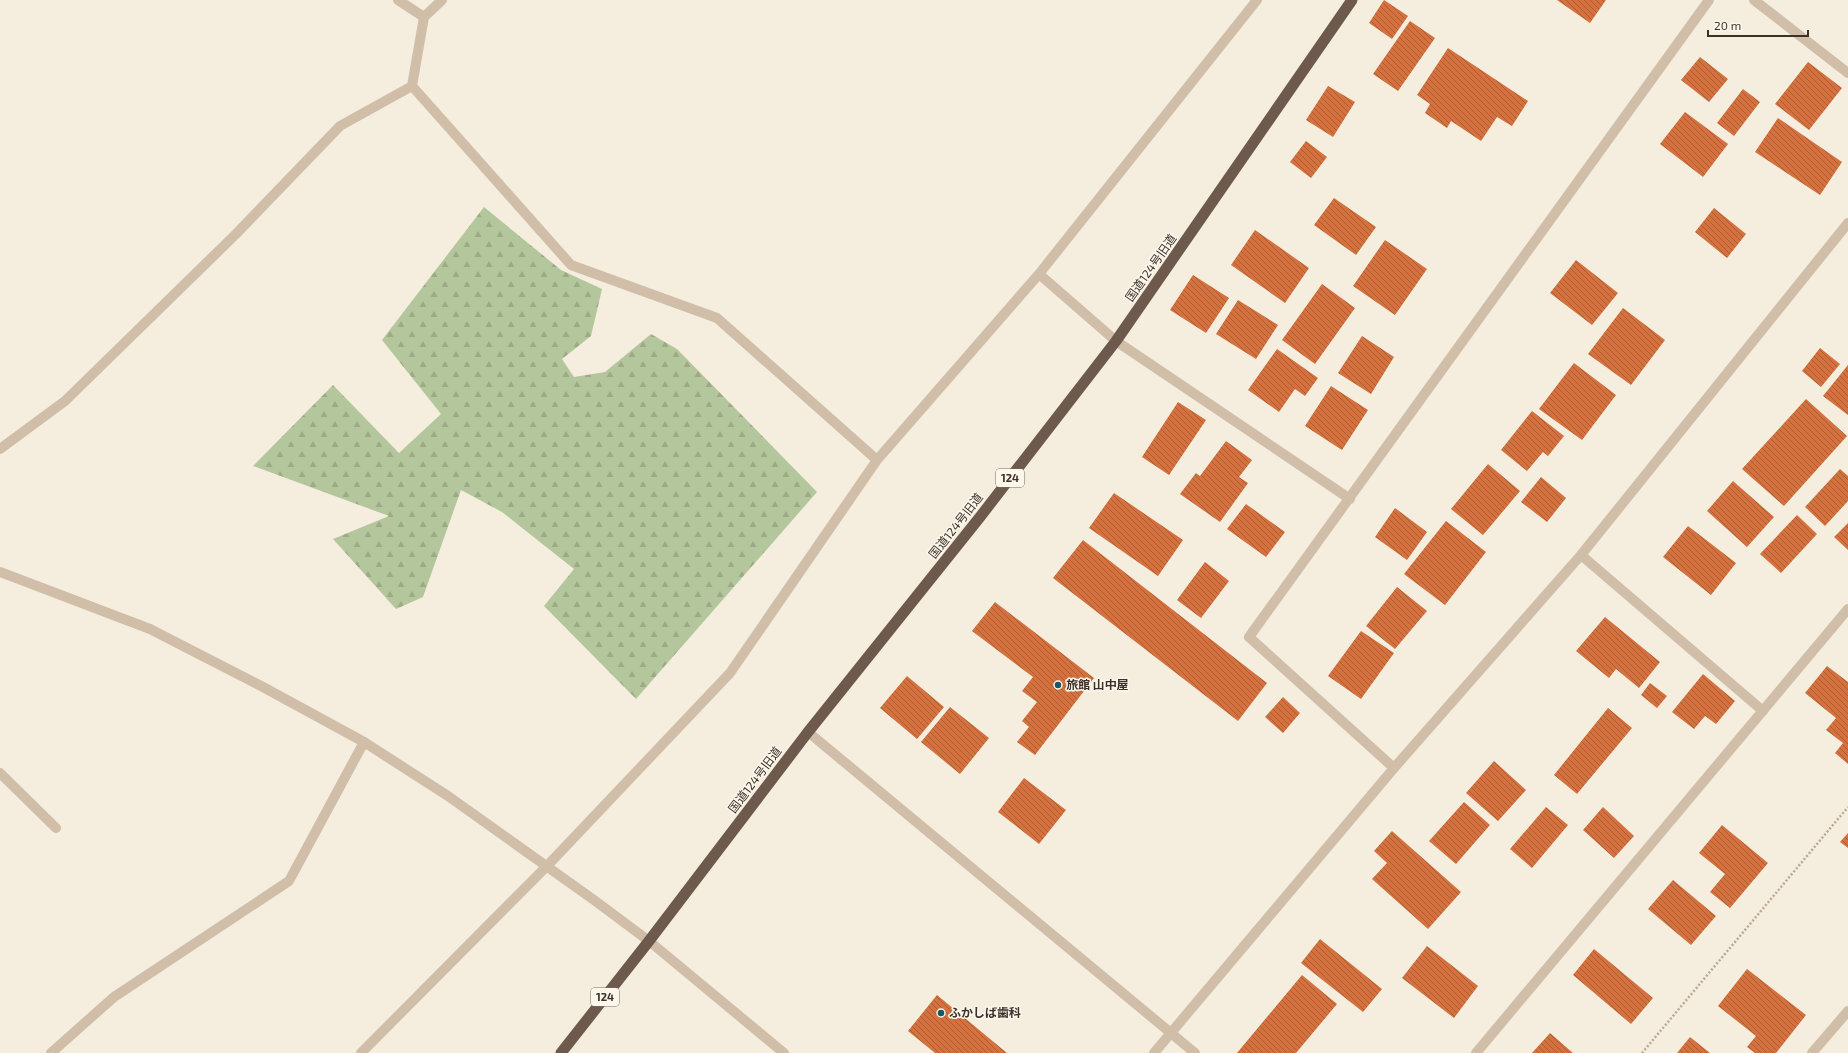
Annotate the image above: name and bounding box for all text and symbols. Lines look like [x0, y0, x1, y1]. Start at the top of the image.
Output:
scale bar [1708, 12, 1808, 38]
text: 20 m [1714, 18, 1741, 32]
street label: 国道124号旧道 [1122, 231, 1179, 304]
road number: 124 [996, 469, 1024, 487]
street label: 国道124号旧道 [925, 490, 985, 561]
place label: 旅館 山中屋 [1066, 677, 1129, 691]
marker: 旅館 山中屋 [1053, 680, 1063, 690]
street label: 国道124号旧道 [725, 744, 784, 815]
road number: 124 [591, 988, 619, 1006]
place label: ふかしば歯科 [949, 1005, 1021, 1019]
marker: ふかしば歯科 [936, 1008, 946, 1018]

